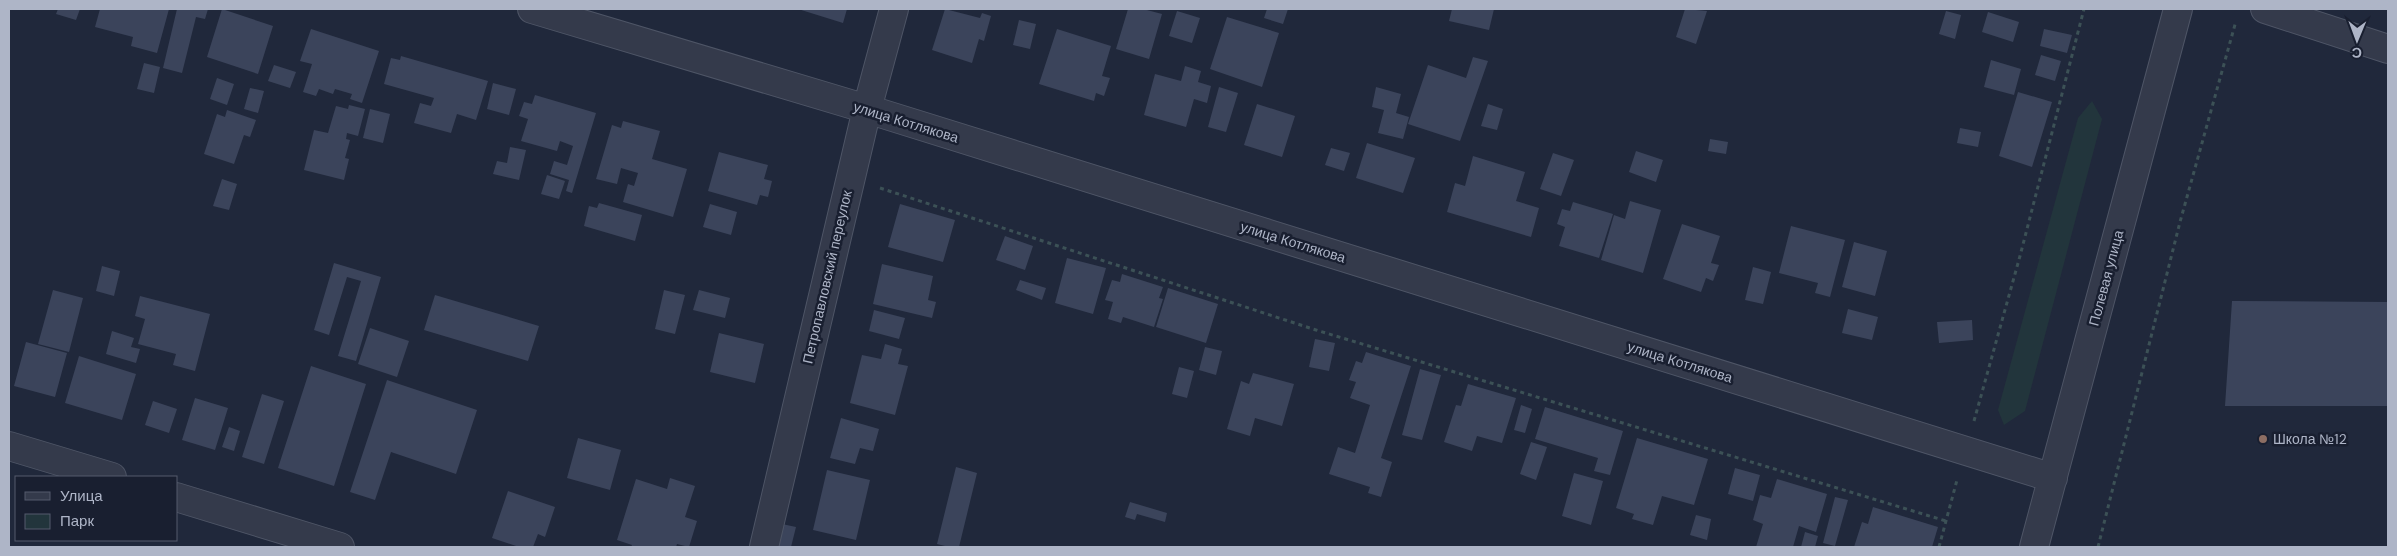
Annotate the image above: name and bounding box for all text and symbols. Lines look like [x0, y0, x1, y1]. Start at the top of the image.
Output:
north arrow [2332, 15, 2382, 65]
text: С [2352, 44, 2362, 62]
street label: улица Котлякова [851, 97, 961, 147]
street label: Петропавловский переулок [798, 188, 856, 365]
street label: улица Котлякова [1238, 217, 1348, 267]
street label: Полевая улица [2085, 228, 2127, 328]
street label: улица Котлякова [1625, 337, 1735, 387]
place label: Школа №12 [2273, 430, 2347, 448]
marker: Школа №12 [2257, 433, 2269, 445]
legend [15, 476, 178, 541]
text: Улица [60, 486, 103, 506]
text: Парк [60, 511, 94, 531]

